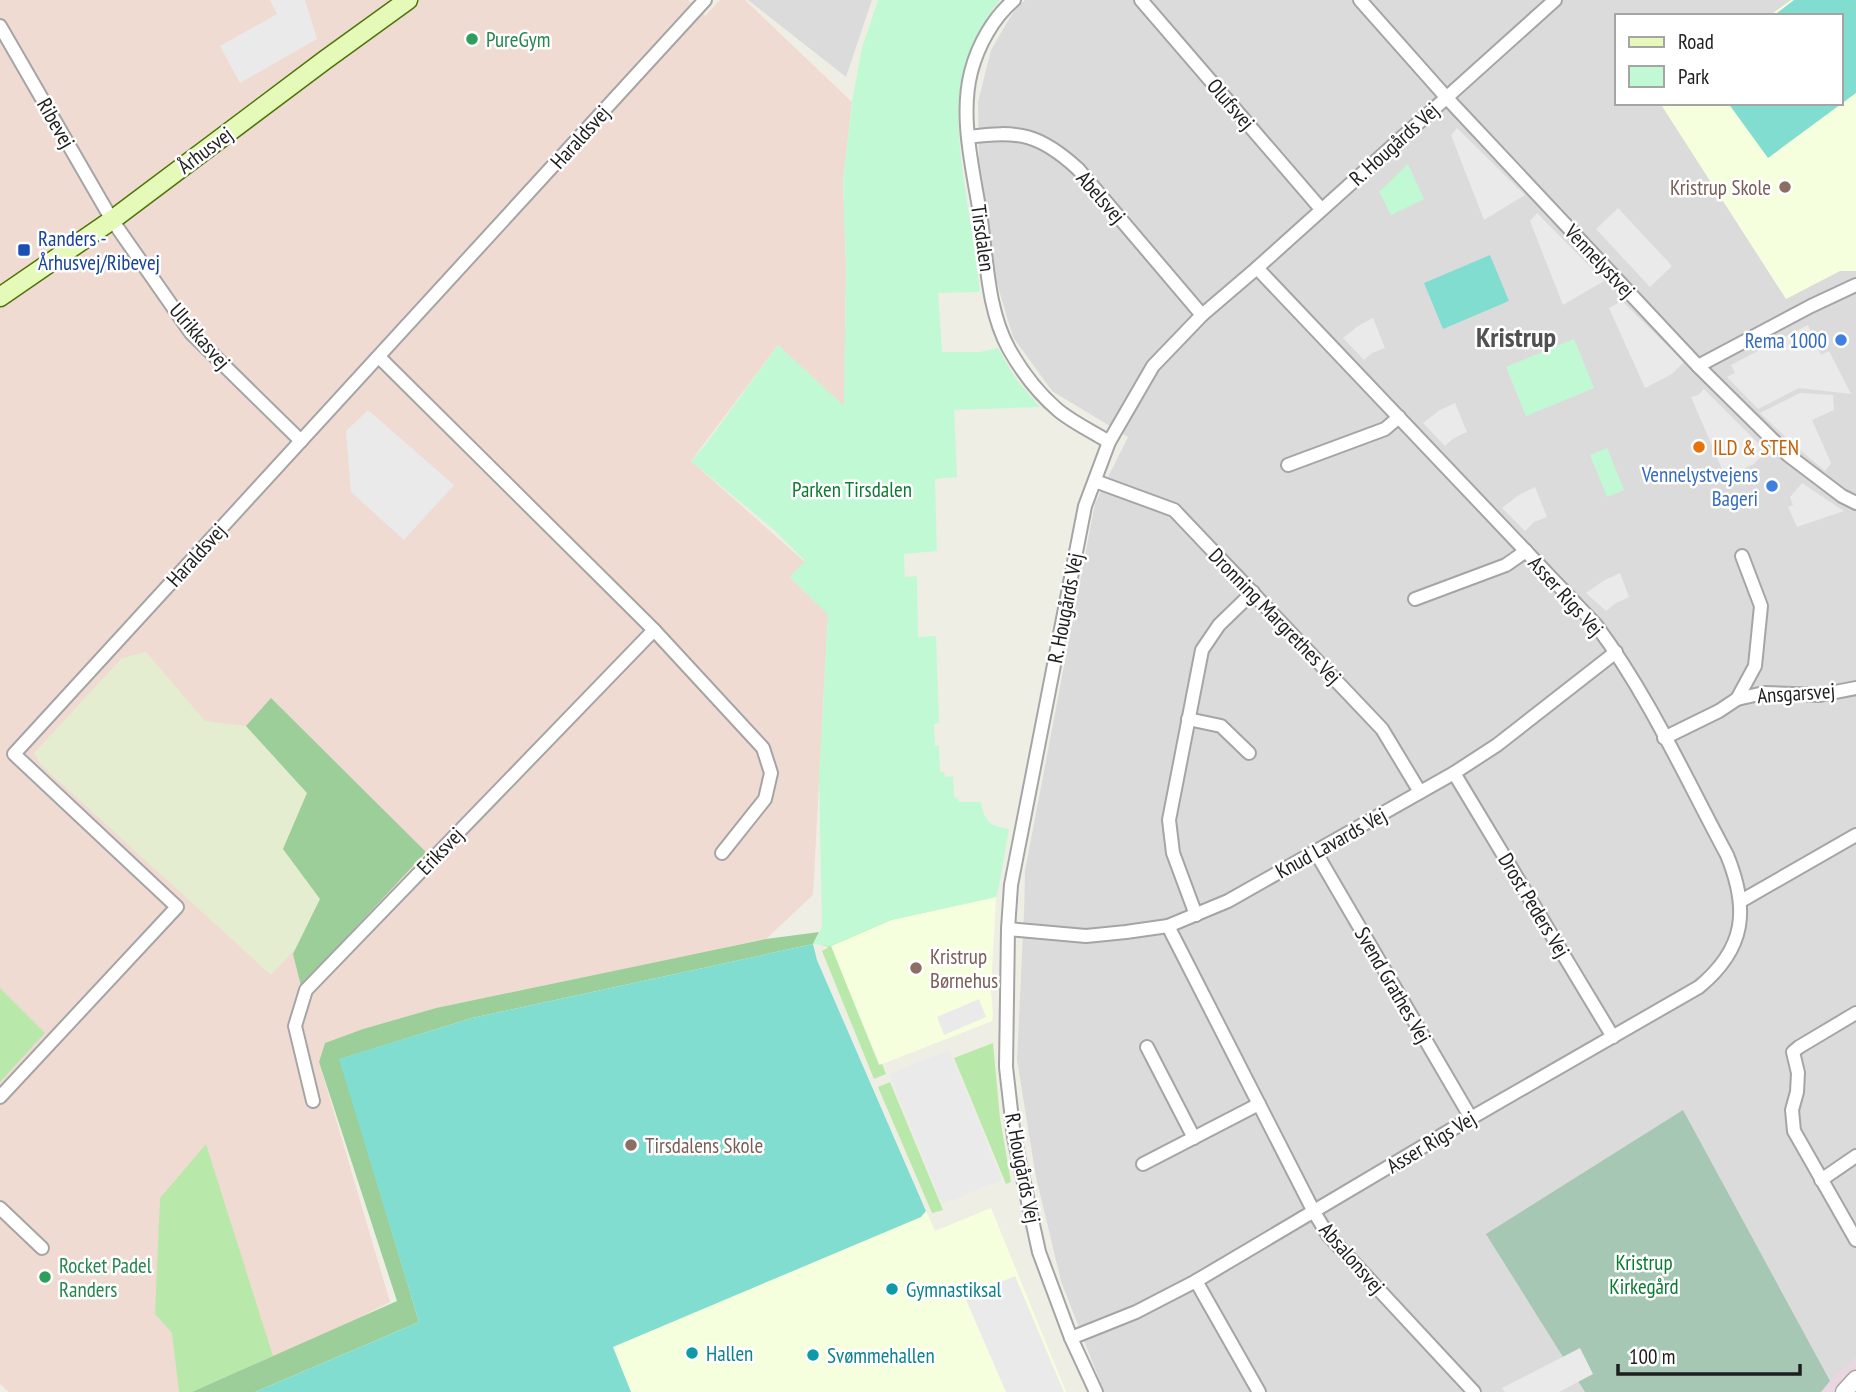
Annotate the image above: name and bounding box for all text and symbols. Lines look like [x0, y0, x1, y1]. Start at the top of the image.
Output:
legend [1615, 14, 1842, 105]
place label: PureGym [486, 26, 550, 53]
text: Road [1678, 28, 1714, 55]
marker: PureGym [464, 31, 480, 47]
text: Park [1678, 63, 1709, 90]
street label: Olufsvej [1201, 73, 1261, 135]
street label: Ribevej [31, 93, 81, 153]
street label: R. Hougårds Vej [1344, 97, 1444, 191]
street label: Haraldsvej [544, 100, 616, 174]
street label: Århusvej [172, 120, 238, 180]
street label: Abelsvej [1071, 165, 1131, 229]
place label: Kristrup Skole [1670, 174, 1771, 201]
marker: Kristrup Skole [1777, 179, 1793, 195]
street label: Tirsdalen [965, 203, 1001, 273]
street label: Vennelystvej [1558, 218, 1641, 304]
place label: Randers - Århusvej/Ribevej [38, 225, 160, 276]
marker: Randers - Århusvej/Ribevej [16, 242, 32, 258]
street label: Ulrikkasvej [164, 297, 236, 375]
district label: Kristrup [1476, 318, 1556, 355]
place label: Rema 1000 [1745, 327, 1827, 354]
marker: Rema 1000 [1833, 332, 1849, 348]
place label: ILD & STEN [1713, 434, 1799, 461]
marker: ILD & STEN [1691, 439, 1707, 455]
place label: Vennelystvejens Bageri [1641, 461, 1758, 512]
park label: Parken Tirsdalen [792, 476, 912, 503]
marker: Vennelystvejens Bageri [1764, 478, 1780, 494]
street label: Haraldsvej [160, 518, 232, 592]
street label: Dronning Margrethes Vej [1203, 542, 1347, 690]
street label: Asser Rigs Vej [1523, 550, 1609, 642]
street label: R. Hougårds Vej [1041, 551, 1089, 665]
street label: Ansgarsvej [1756, 677, 1836, 709]
street label: Knud Lavards Vej [1271, 801, 1391, 885]
street label: Eriksvej [411, 822, 469, 880]
street label: Drost Peders Vej [1492, 848, 1576, 962]
street label: Svend Grathes Vej [1349, 922, 1437, 1048]
place label: Kristrup Børnehus [930, 943, 998, 994]
marker: Kristrup Børnehus [908, 960, 924, 976]
street label: Asser Rigs Vej [1381, 1105, 1481, 1179]
street label: R. Hougårds Vej [999, 1111, 1047, 1225]
place label: Tirsdalens Skole [645, 1132, 763, 1159]
marker: Tirsdalens Skole [623, 1137, 639, 1153]
street label: Absalonsvej [1314, 1217, 1390, 1299]
park label: Kristrup Kirkegård [1609, 1249, 1679, 1300]
place label: Rocket Padel Randers [59, 1252, 152, 1303]
marker: Rocket Padel Randers [37, 1269, 53, 1285]
place label: Gymnastiksal [906, 1276, 1002, 1303]
marker: Gymnastiksal [884, 1281, 900, 1297]
scale bar [1618, 1332, 1800, 1376]
place label: Hallen [706, 1340, 753, 1367]
place label: Svømmehallen [827, 1342, 935, 1369]
text: 100 m [1629, 1343, 1675, 1370]
marker: Hallen [684, 1345, 700, 1361]
marker: Svømmehallen [805, 1347, 821, 1363]

